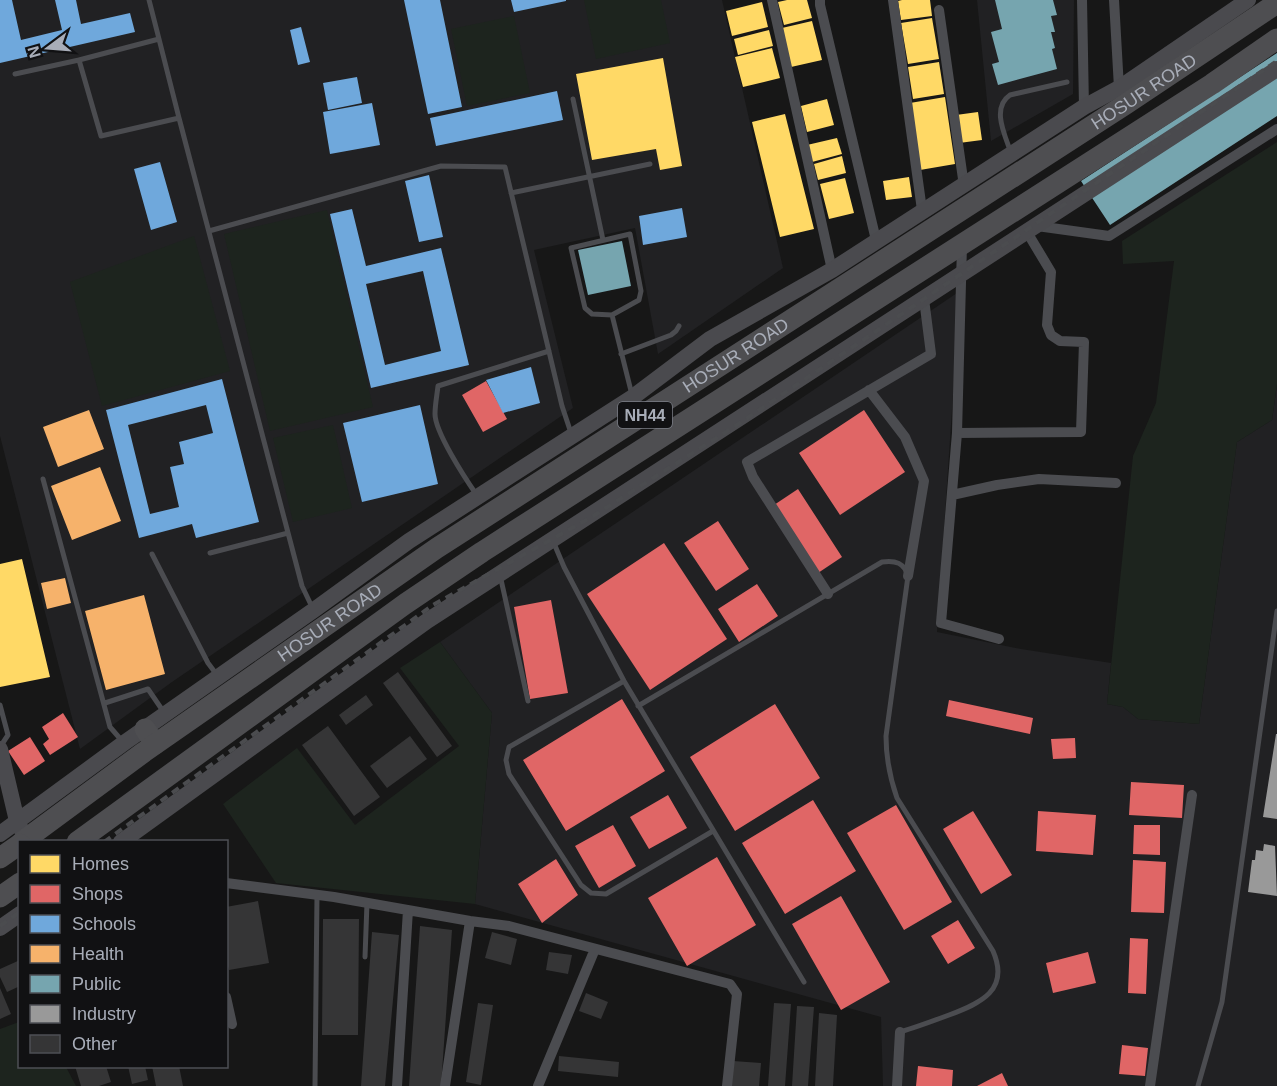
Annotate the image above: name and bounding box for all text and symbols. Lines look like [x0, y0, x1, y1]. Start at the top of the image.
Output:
north arrow [18, 18, 78, 78]
text: N [24, 44, 44, 60]
street label: HOSUR ROAD [1088, 50, 1200, 134]
street label: HOSUR ROAD [679, 314, 792, 397]
road number: NH44 [618, 402, 672, 428]
street label: HOSUR ROAD [274, 580, 386, 666]
legend [18, 840, 228, 1068]
text: Homes [72, 854, 129, 874]
text: Shops [72, 884, 123, 904]
text: Schools [72, 914, 136, 934]
text: Health [72, 944, 124, 964]
text: Public [72, 974, 121, 994]
text: Industry [72, 1004, 136, 1024]
text: Other [72, 1034, 117, 1054]

